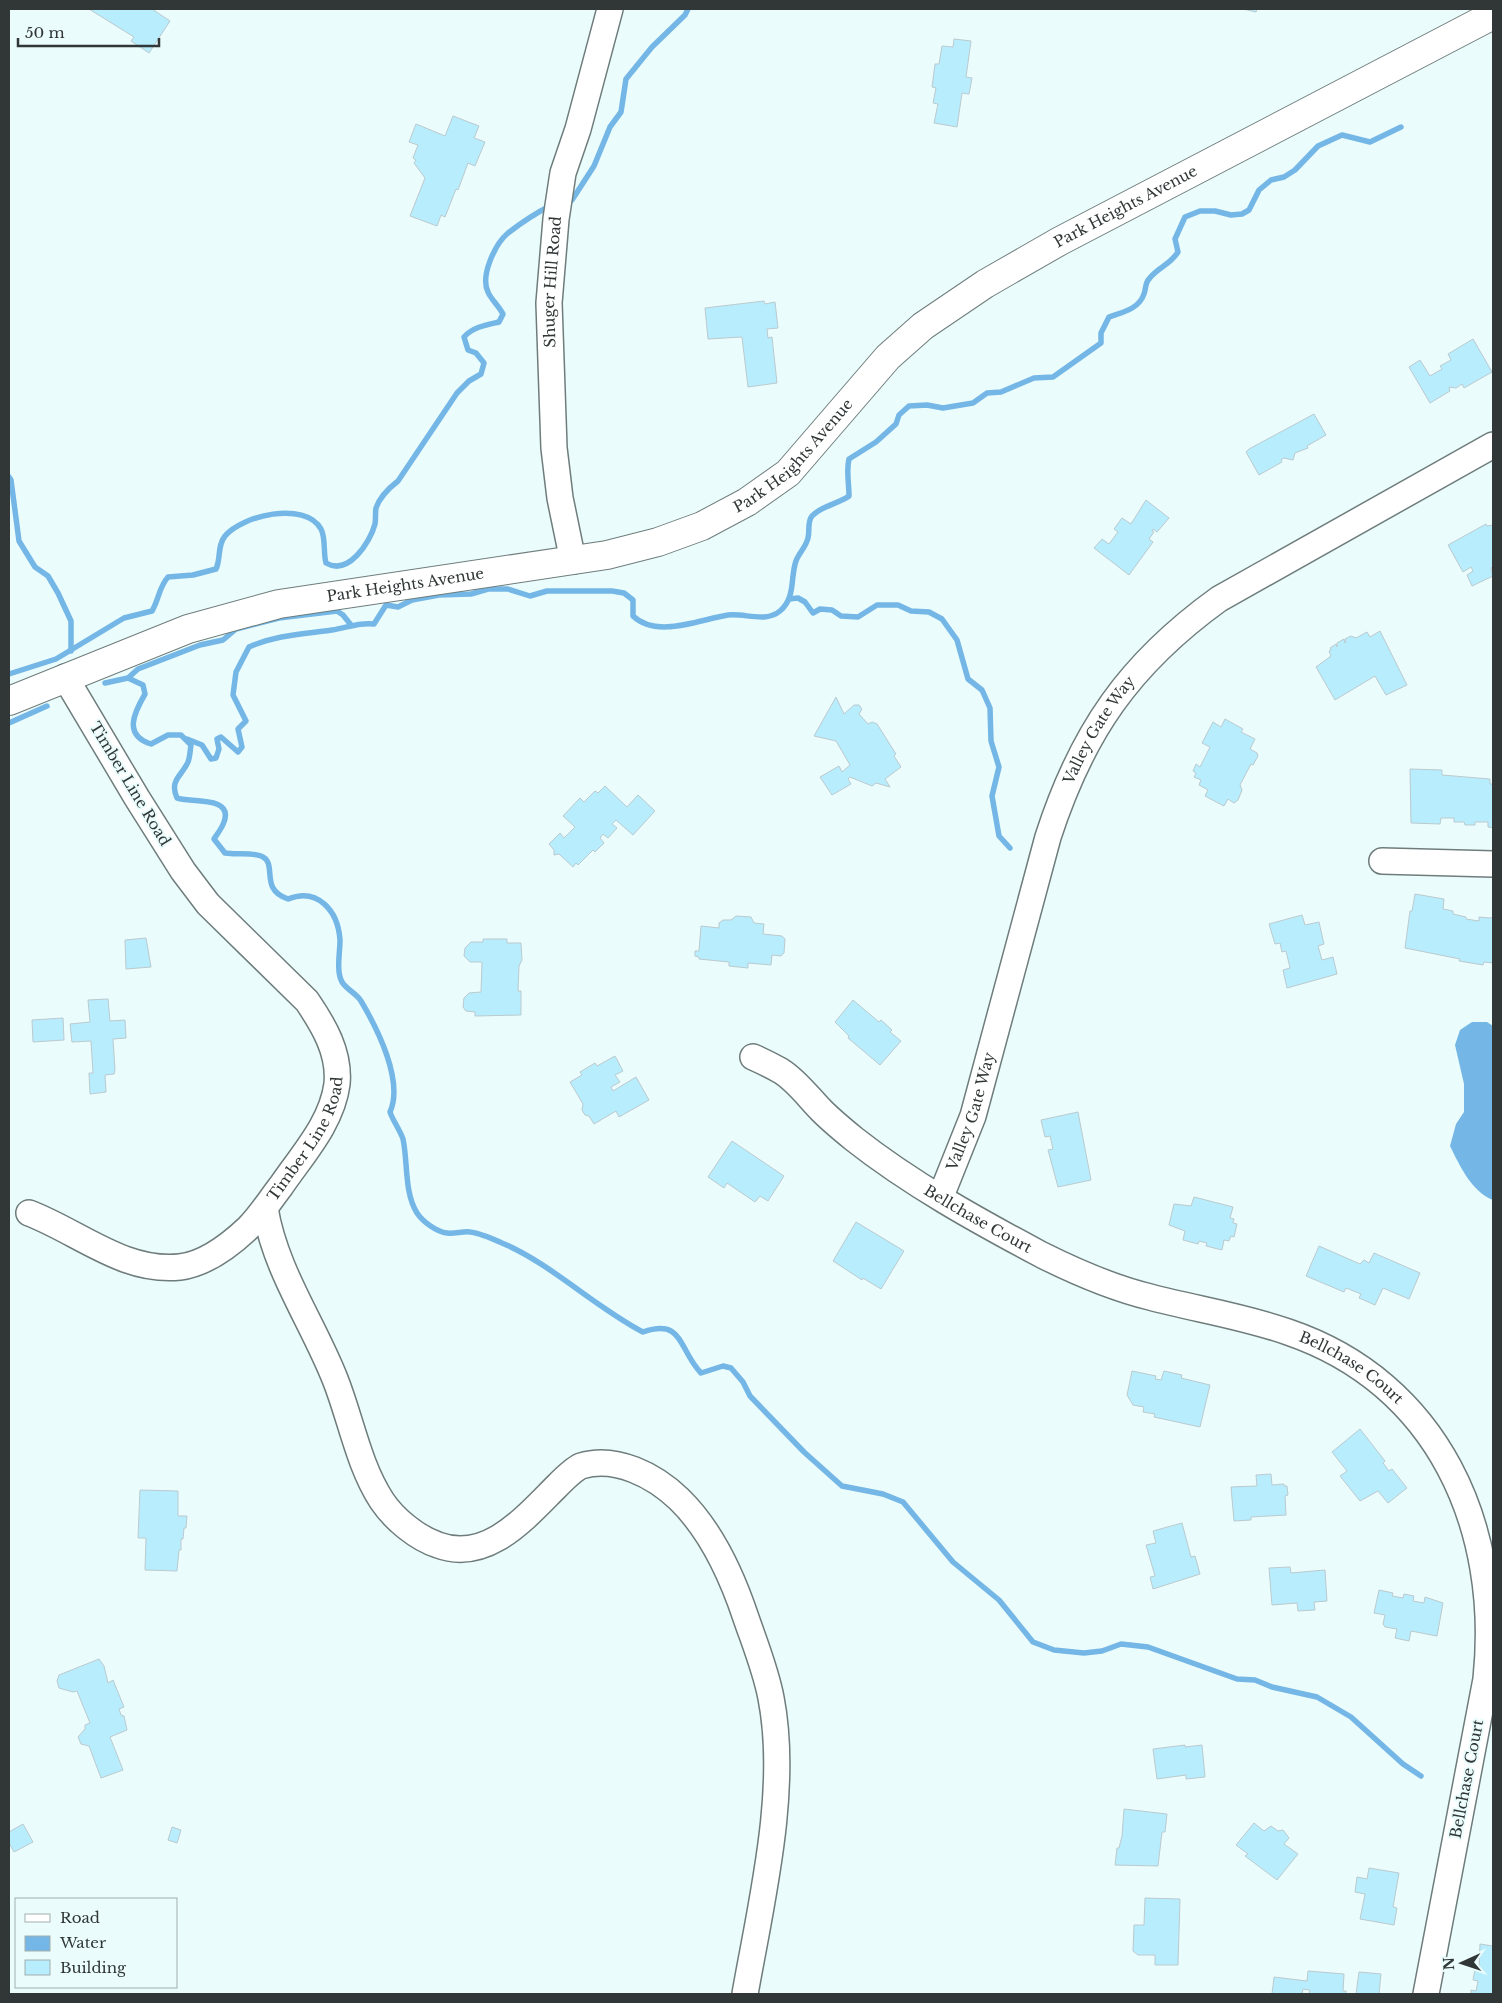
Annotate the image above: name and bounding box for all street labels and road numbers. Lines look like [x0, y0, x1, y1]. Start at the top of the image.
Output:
street label: Park Heights Avenue [1050, 161, 1200, 251]
street label: Shuger Hill Road [539, 215, 565, 348]
street label: Park Heights Avenue [730, 395, 857, 516]
street label: Park Heights Avenue [325, 564, 485, 606]
street label: Valley Gate Way [1058, 672, 1139, 788]
street label: Timber Line Road [86, 718, 175, 849]
street label: Valley Gate Way [942, 1050, 999, 1174]
street label: Timber Line Road [263, 1076, 347, 1204]
street label: Bellchase Court [921, 1180, 1036, 1257]
street label: Bellchase Court [1296, 1327, 1408, 1408]
street label: Bellchase Court [1446, 1717, 1487, 1840]

